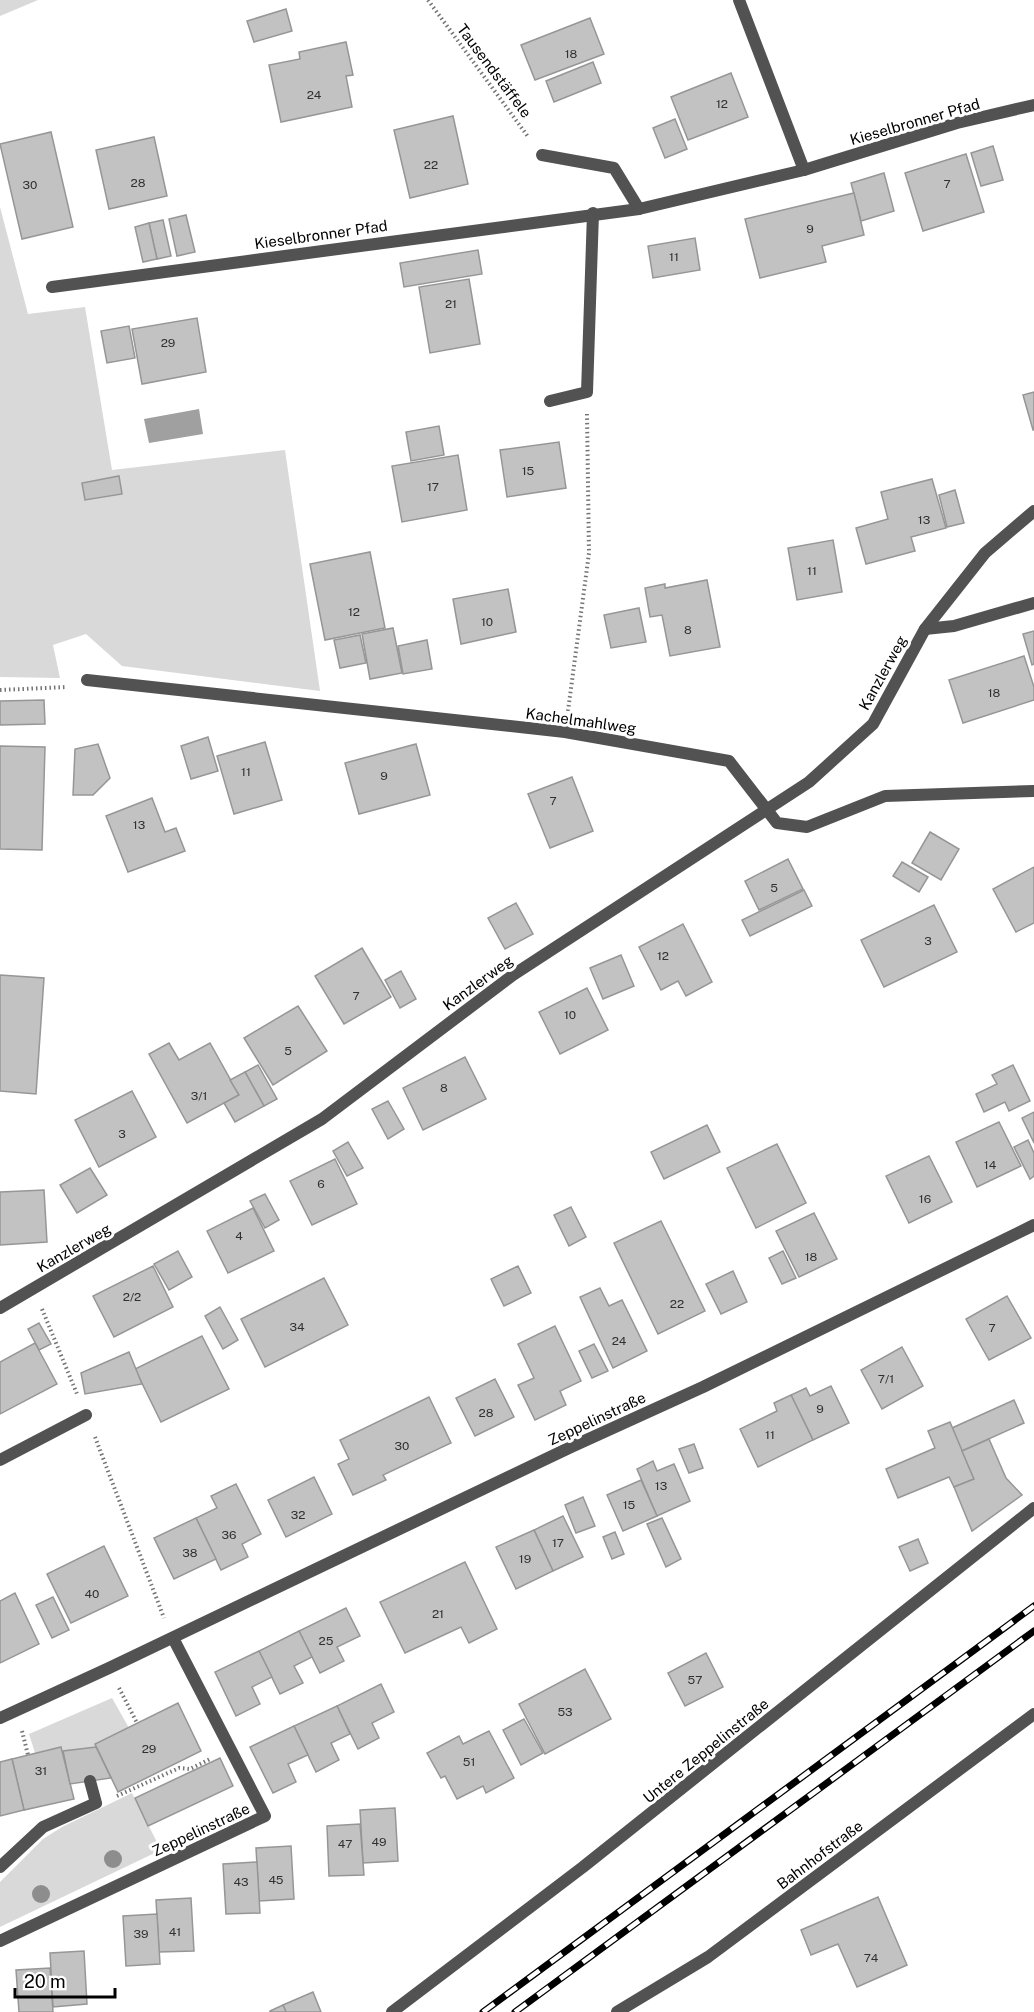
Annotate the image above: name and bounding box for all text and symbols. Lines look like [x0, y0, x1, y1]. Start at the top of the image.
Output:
street label: Tausendstäffele [454, 21, 535, 121]
house number: 18 [565, 47, 578, 61]
house number: 24 [307, 88, 322, 102]
street label: Kieselbronner Pfad [848, 95, 982, 148]
house number: 12 [716, 97, 728, 111]
house number: 22 [424, 158, 438, 172]
house number: 28 [131, 176, 146, 190]
house number: 7 [943, 177, 951, 191]
house number: 30 [23, 178, 37, 192]
street label: Kieselbronner Pfad [253, 217, 389, 252]
house number: 9 [806, 222, 814, 236]
house number: 11 [669, 250, 679, 264]
house number: 21 [445, 297, 457, 311]
house number: 29 [161, 336, 175, 350]
house number: 15 [522, 464, 535, 478]
house number: 17 [427, 480, 439, 494]
house number: 13 [918, 513, 930, 527]
house number: 11 [807, 564, 817, 578]
house number: 12 [348, 605, 360, 619]
house number: 10 [481, 615, 493, 629]
house number: 8 [684, 623, 692, 637]
street label: Kanzlerweg [855, 633, 910, 713]
house number: 18 [988, 686, 1001, 700]
street label: Kachelmahlweg [525, 704, 637, 737]
house number: 11 [241, 765, 251, 779]
house number: 9 [380, 769, 388, 783]
house number: 7 [549, 794, 557, 808]
house number: 13 [133, 818, 145, 832]
house number: 5 [770, 881, 778, 895]
house number: 3 [924, 934, 932, 948]
house number: 12 [657, 949, 669, 963]
street label: Kanzlerweg [439, 952, 516, 1014]
house number: 7 [352, 989, 360, 1003]
house number: 10 [564, 1008, 576, 1022]
house number: 5 [284, 1044, 292, 1058]
house number: 8 [440, 1081, 448, 1095]
house number: 3/1 [191, 1089, 207, 1103]
house number: 3 [118, 1127, 126, 1141]
house number: 14 [984, 1158, 997, 1172]
house number: 6 [317, 1177, 325, 1191]
house number: 16 [919, 1192, 931, 1206]
street label: Kanzlerweg [34, 1220, 114, 1276]
house number: 4 [235, 1229, 243, 1243]
house number: 18 [805, 1250, 818, 1264]
house number: 2/2 [123, 1290, 141, 1304]
house number: 22 [670, 1297, 684, 1311]
house number: 34 [289, 1320, 305, 1334]
house number: 7 [988, 1321, 996, 1335]
house number: 24 [612, 1334, 627, 1348]
house number: 7/1 [878, 1372, 894, 1386]
street label: Zeppelinstraße [545, 1389, 648, 1449]
house number: 9 [816, 1402, 824, 1416]
house number: 28 [479, 1406, 494, 1420]
house number: 11 [765, 1428, 775, 1442]
house number: 30 [395, 1439, 409, 1453]
house number: 13 [655, 1479, 667, 1493]
house number: 15 [623, 1498, 636, 1512]
house number: 32 [291, 1508, 305, 1522]
house number: 36 [222, 1528, 236, 1542]
house number: 17 [552, 1536, 564, 1550]
house number: 38 [182, 1546, 198, 1560]
house number: 19 [519, 1552, 531, 1566]
house number: 40 [85, 1587, 99, 1601]
house number: 21 [432, 1607, 444, 1621]
house number: 25 [319, 1634, 334, 1648]
house number: 57 [688, 1673, 702, 1687]
street label: Untere Zeppelinstraße [640, 1695, 772, 1806]
house number: 53 [557, 1705, 573, 1719]
house number: 29 [142, 1742, 156, 1756]
house number: 51 [463, 1755, 475, 1769]
house number: 31 [35, 1764, 47, 1778]
street label: Zeppelinstraße [149, 1800, 252, 1860]
street label: Bahnhofstraße [774, 1817, 866, 1892]
house number: 49 [371, 1835, 387, 1849]
house number: 47 [338, 1837, 352, 1851]
house number: 45 [268, 1873, 284, 1887]
house number: 43 [233, 1875, 249, 1889]
house number: 41 [169, 1925, 181, 1939]
house number: 39 [134, 1927, 148, 1941]
house number: 74 [864, 1951, 879, 1965]
scale bar [15, 1961, 116, 1999]
text: 20 m [24, 1971, 66, 1992]

